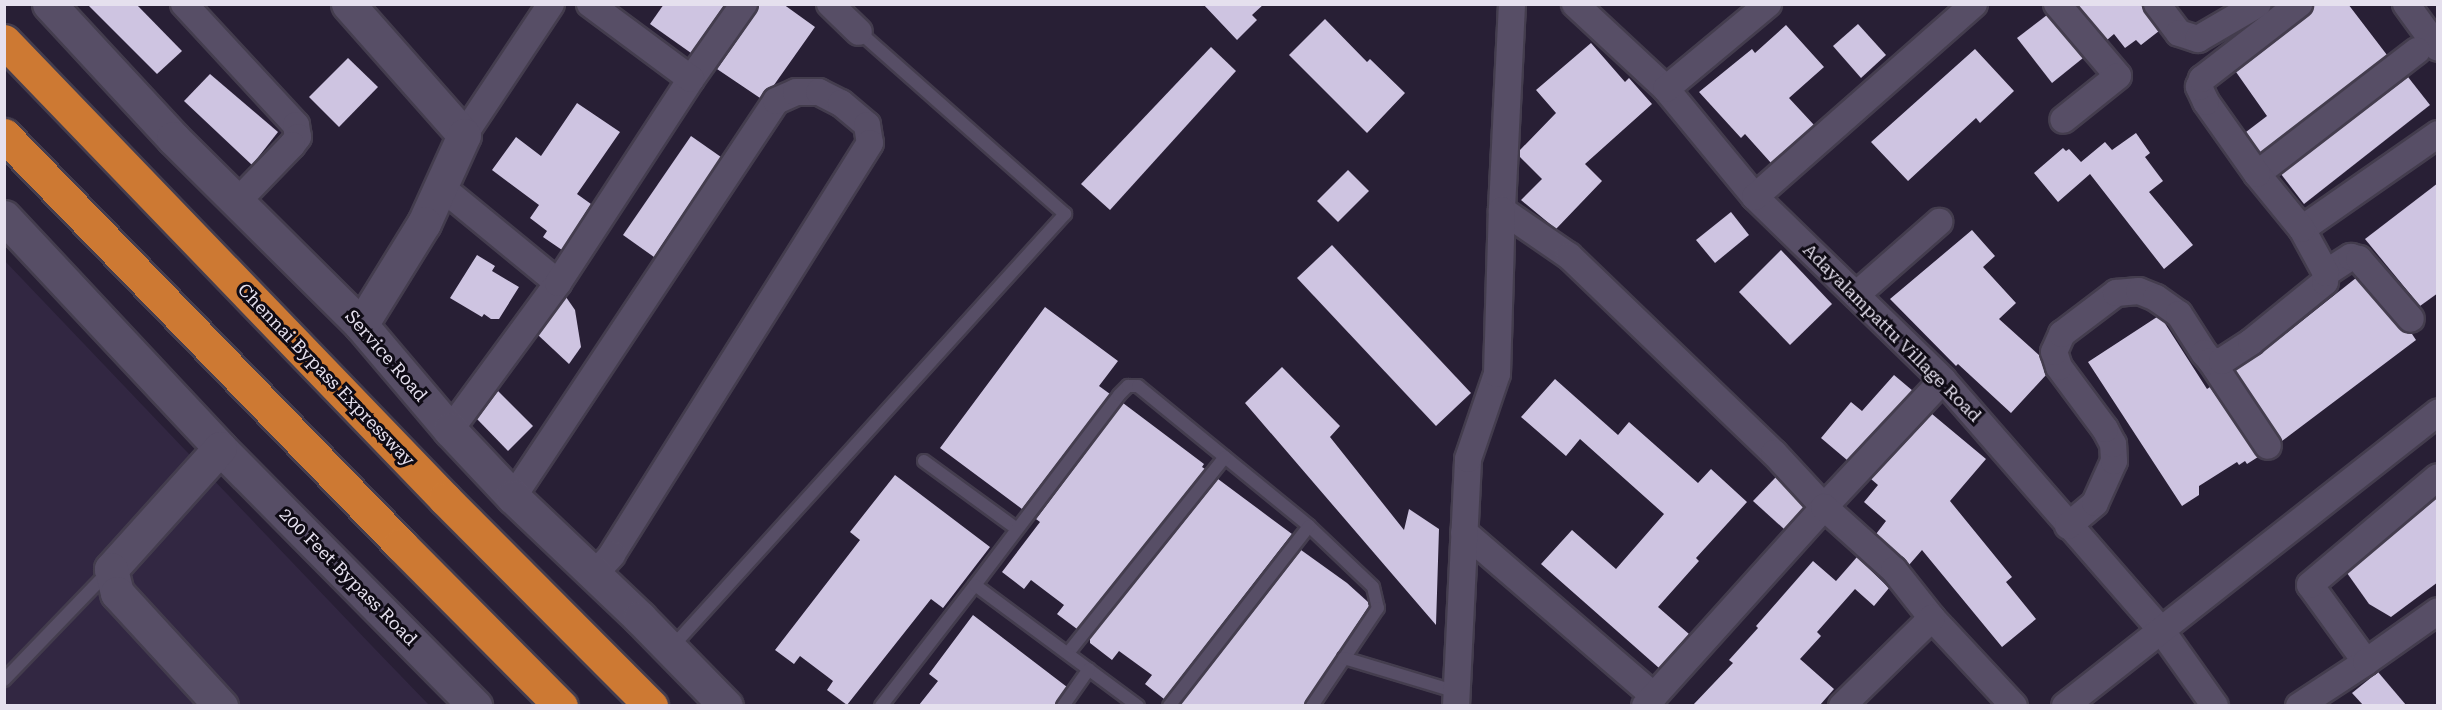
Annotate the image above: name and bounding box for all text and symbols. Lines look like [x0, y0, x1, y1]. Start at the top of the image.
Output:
street label: Adayalampattu Village Road [1798, 239, 1986, 427]
street label: Chennai Bypass Expressway [233, 279, 419, 471]
street label: Service Road [340, 306, 432, 406]
street label: 200 Feet Bypass Road [275, 504, 421, 650]

